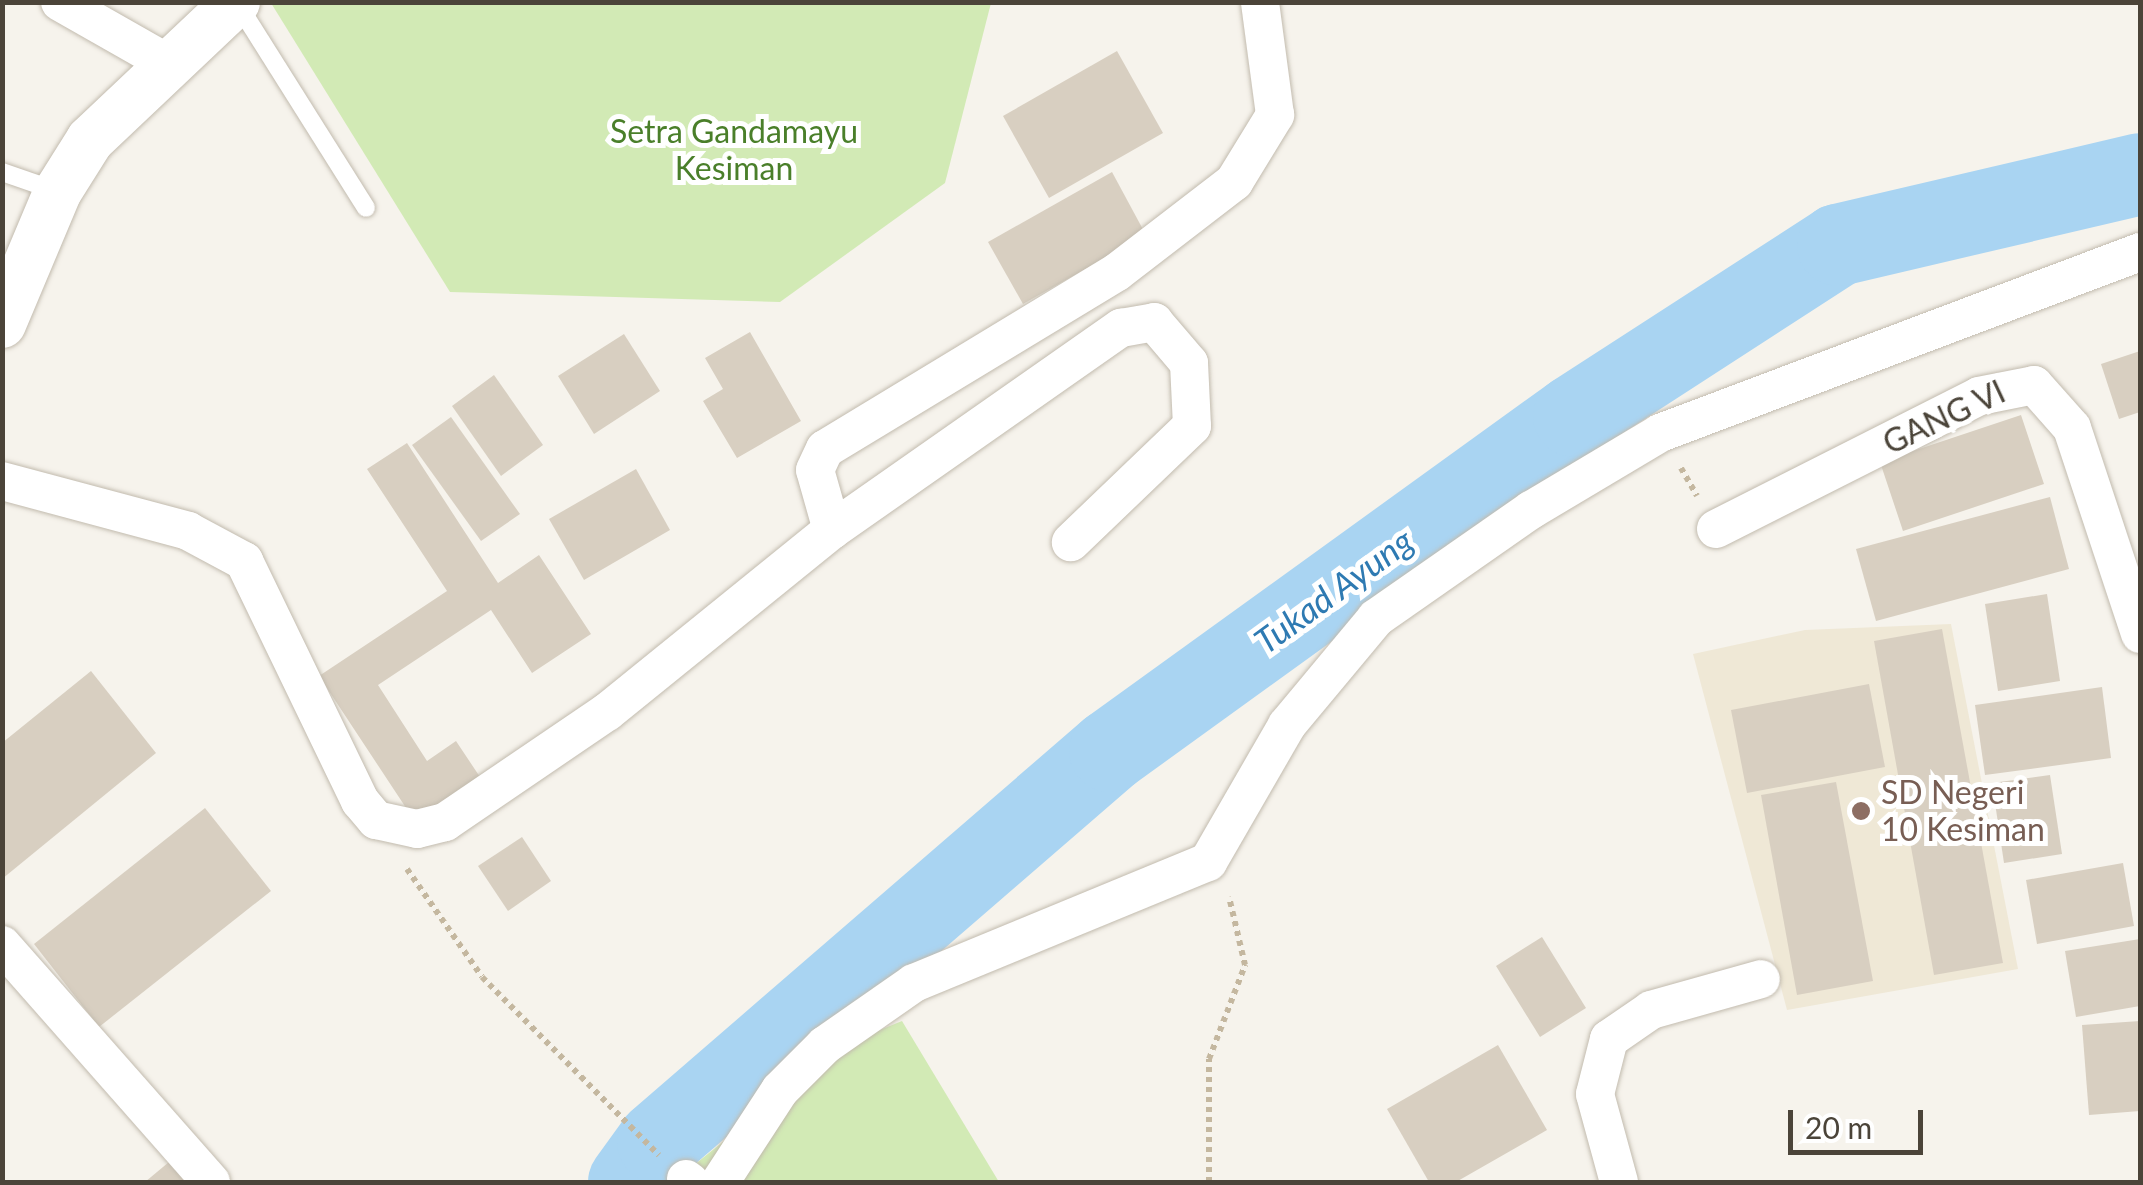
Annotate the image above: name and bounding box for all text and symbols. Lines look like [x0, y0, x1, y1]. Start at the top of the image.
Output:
park label: Setra Gandamayu Kesiman [610, 113, 858, 188]
street label: GANG VI [1876, 372, 2012, 462]
water label: Tukad Ayung [1245, 518, 1421, 662]
place label: SD Negeri 10 Kesiman [1881, 774, 2045, 849]
marker: SD Negeri 10 Kesiman [1850, 800, 1872, 822]
scale bar [1793, 1090, 1928, 1152]
text: 20 m [1805, 1109, 1872, 1145]

